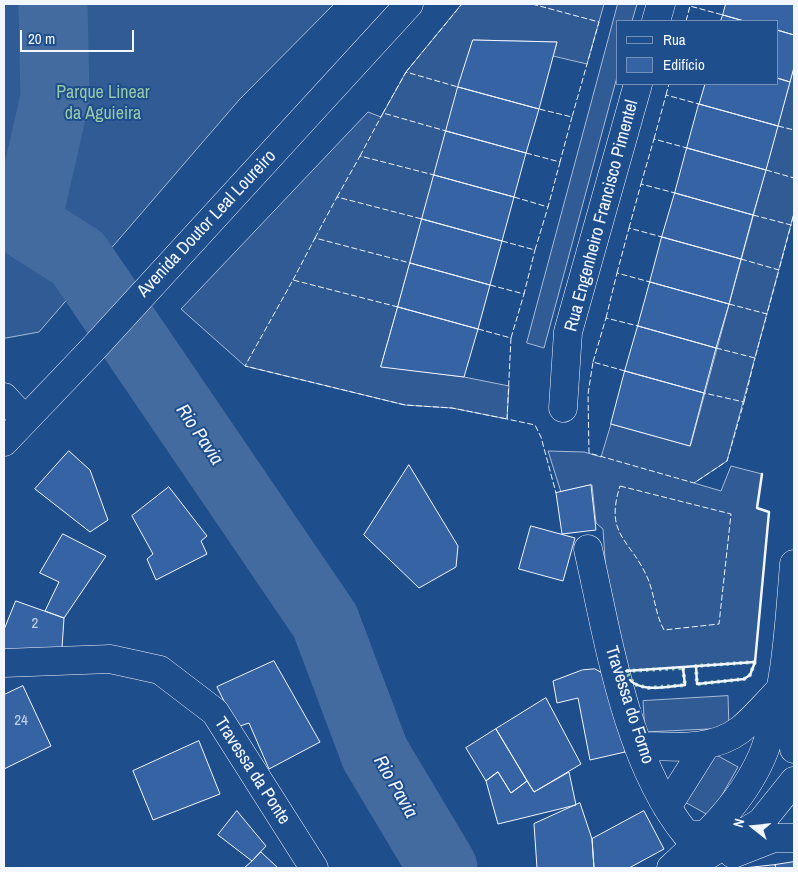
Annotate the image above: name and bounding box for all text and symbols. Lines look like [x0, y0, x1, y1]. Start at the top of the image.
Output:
scale bar [22, 20, 136, 52]
legend [616, 20, 778, 85]
text: 20 m [28, 28, 55, 49]
text: Rua [663, 29, 686, 50]
text: Edifício [663, 54, 705, 75]
park label: Parque Linear da Aguieira [56, 82, 150, 125]
street label: Rua Engenheiro Francisco Pimentel [561, 98, 643, 334]
street label: Avenida Doutor Leal Loureiro [133, 146, 281, 302]
water label: Rio Pavia [170, 400, 228, 470]
house number: 2 [32, 615, 38, 633]
street label: Travessa do Forno [600, 643, 658, 767]
house number: 24 [14, 712, 28, 730]
street label: Travessa da Ponte [209, 713, 295, 829]
water label: Rio Pavia [368, 752, 422, 822]
north arrow [728, 802, 778, 852]
text: N [729, 816, 748, 829]

